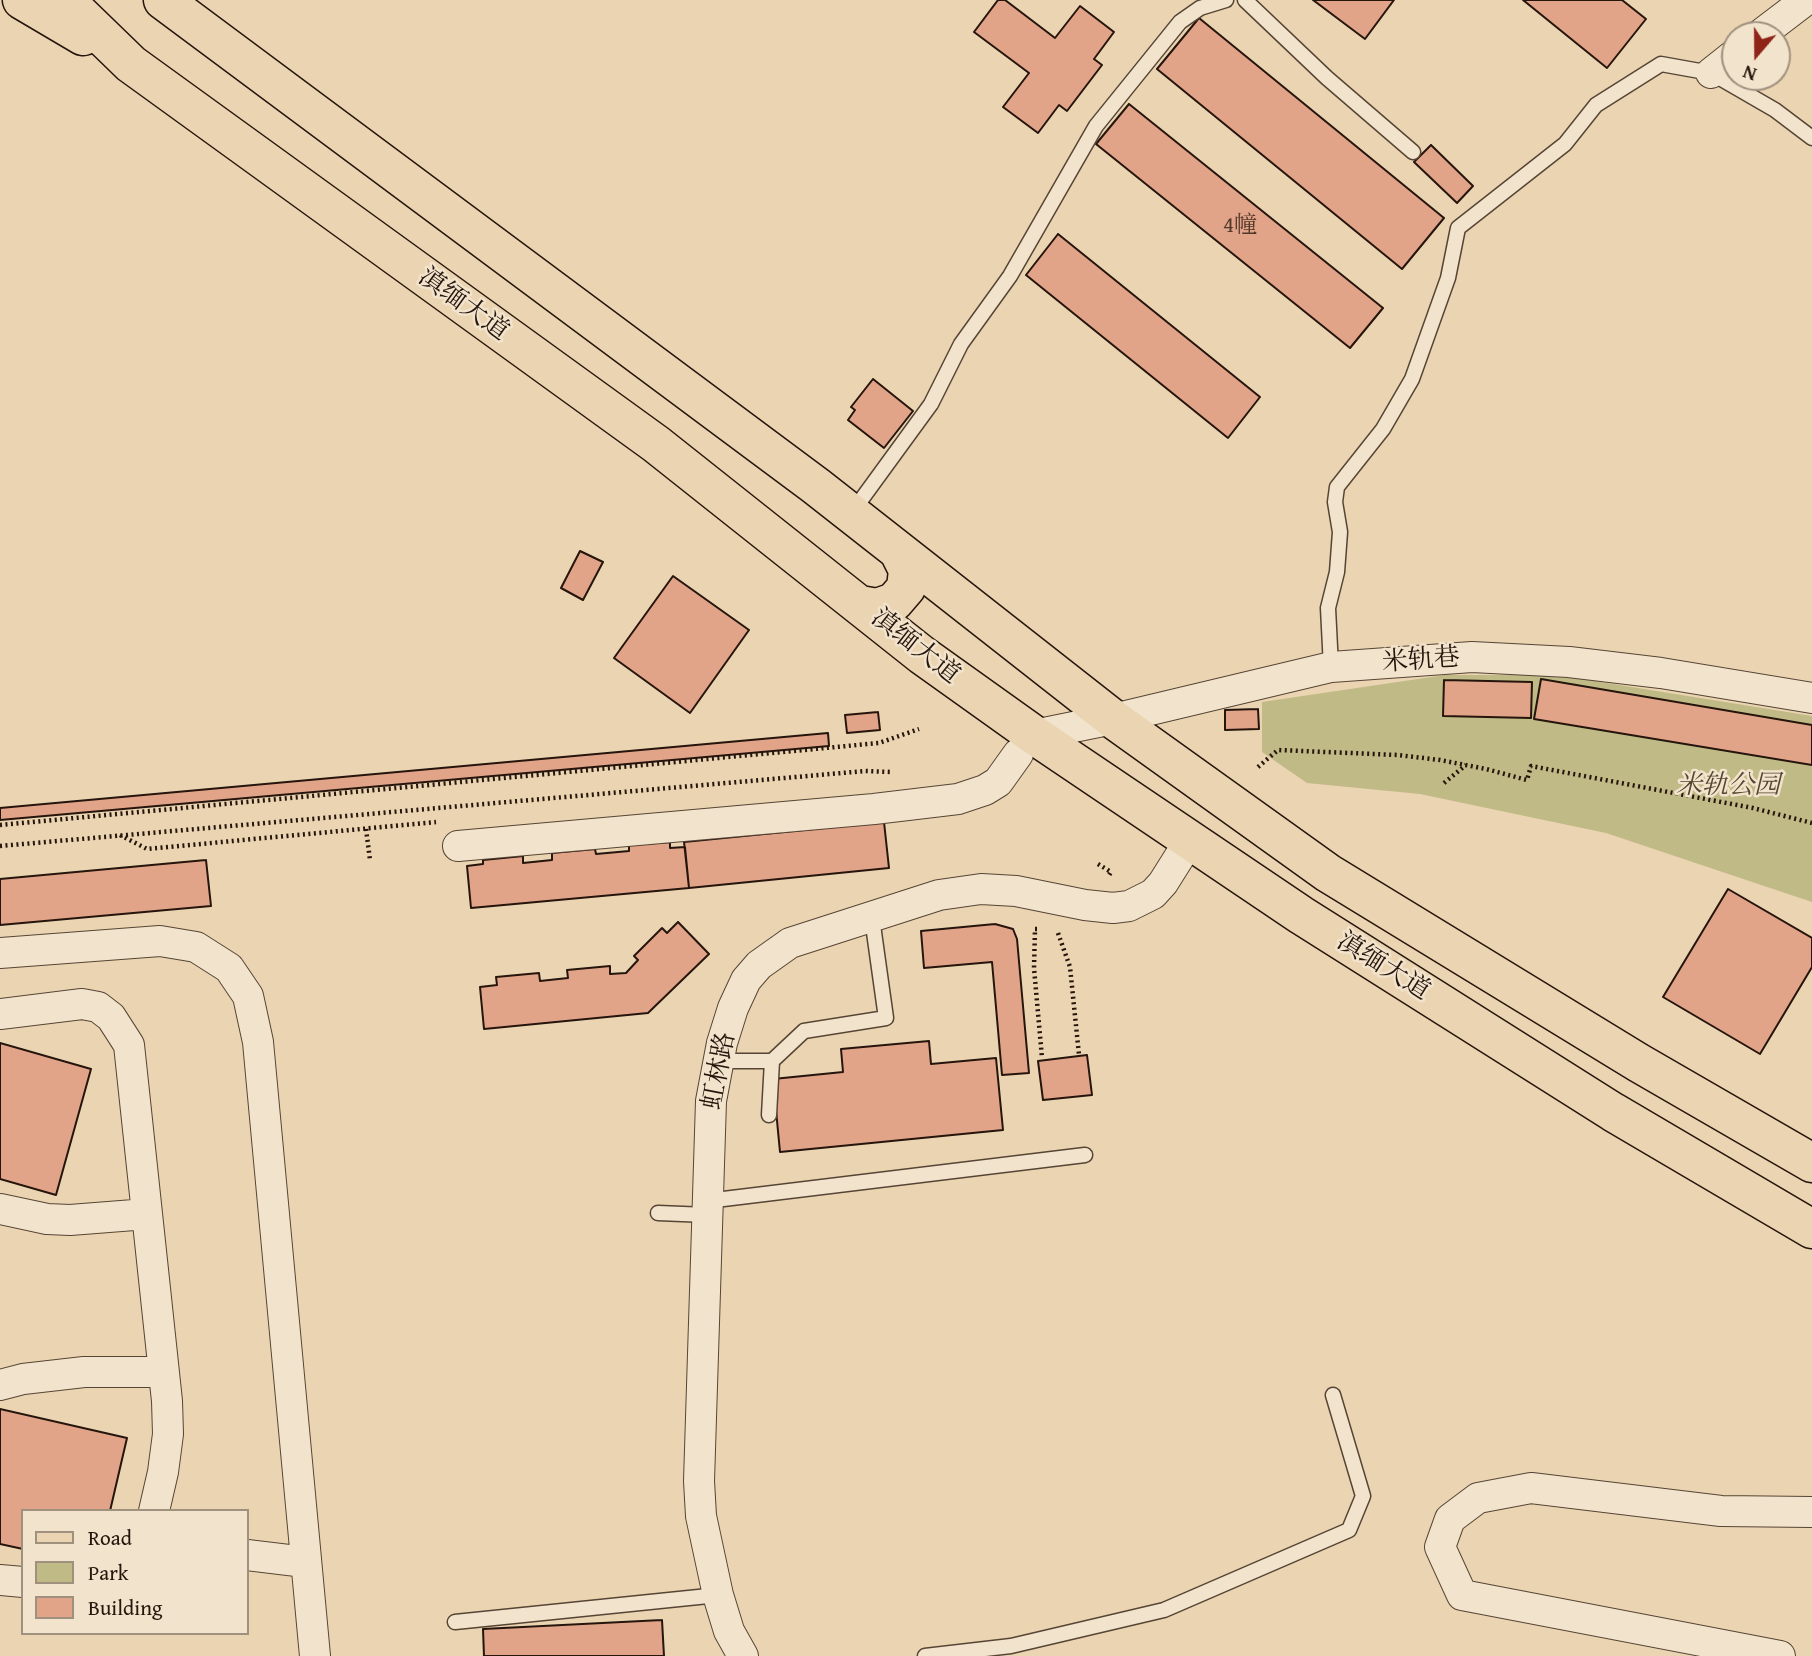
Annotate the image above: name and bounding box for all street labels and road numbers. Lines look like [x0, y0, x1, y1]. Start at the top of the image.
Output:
street label: 滇缅大道 [412, 262, 514, 348]
street label: 滇缅大道 [864, 603, 966, 691]
street label: 米轨巷 [1381, 643, 1461, 679]
street label: 滇缅大道 [1331, 926, 1435, 1008]
street label: 虹林路 [697, 1030, 743, 1112]

